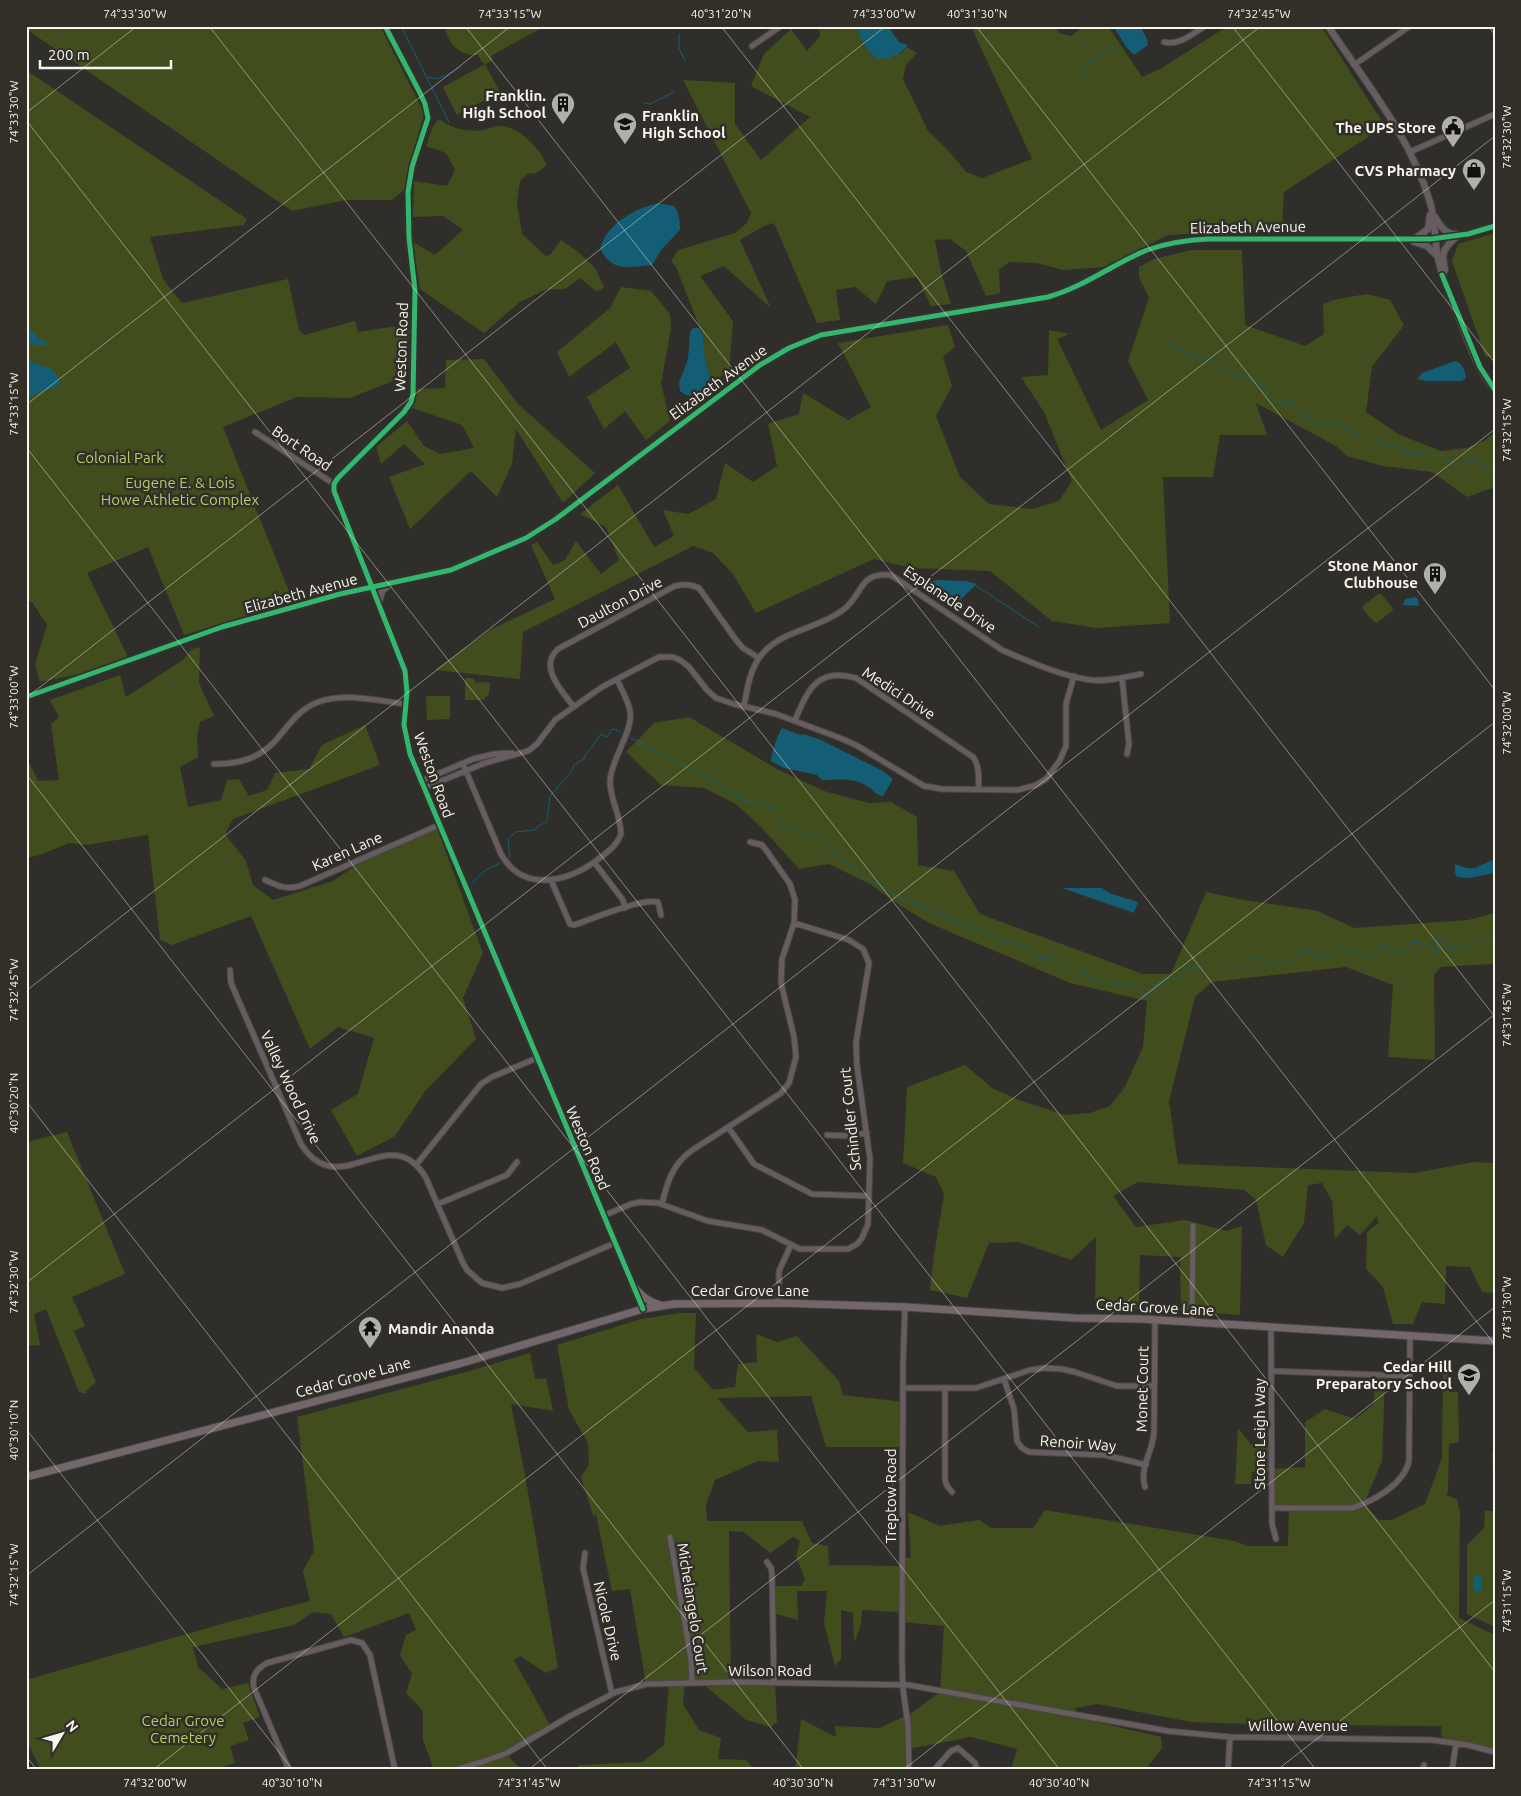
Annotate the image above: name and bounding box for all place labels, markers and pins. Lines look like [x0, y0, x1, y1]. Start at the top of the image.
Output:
place label: Franklin. High School [463, 87, 546, 121]
building icon: Franklin. High School [550, 91, 576, 125]
place label: Franklin High School [642, 107, 726, 141]
school or university icon: Franklin High School [612, 111, 638, 145]
public building icon: The UPS Store [1440, 114, 1466, 148]
place label: The UPS Store [1335, 119, 1436, 136]
shop icon: CVS Pharmacy [1461, 157, 1487, 191]
place label: CVS Pharmacy [1354, 162, 1456, 179]
place label: Stone Manor Clubhouse [1328, 557, 1419, 591]
building icon: Stone Manor Clubhouse [1422, 561, 1448, 595]
temple icon: Mandir Ananda [357, 1315, 383, 1349]
place label: Mandir Ananda [388, 1320, 495, 1337]
place label: Cedar Hill Preparatory School [1316, 1358, 1452, 1392]
school or university icon: Cedar Hill Preparatory School [1456, 1362, 1482, 1396]

